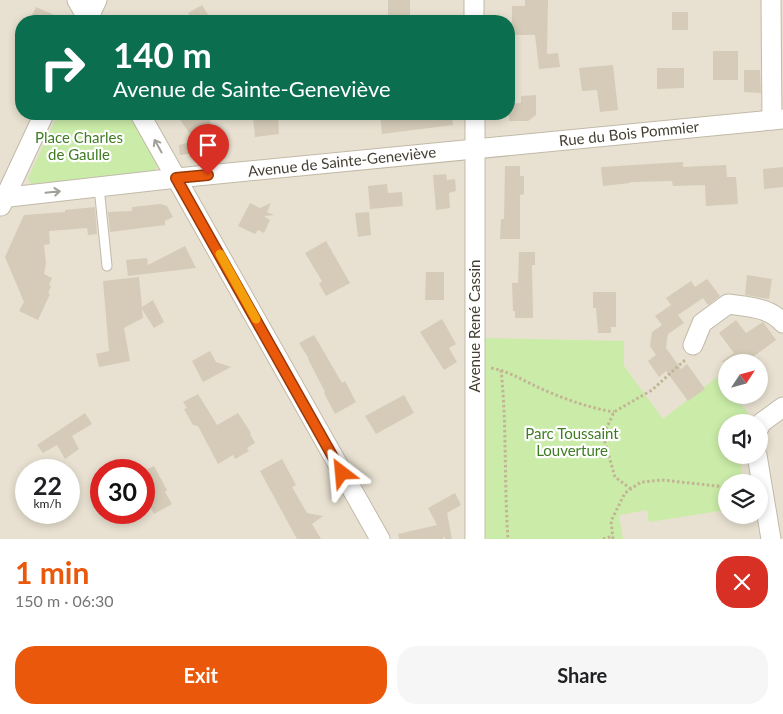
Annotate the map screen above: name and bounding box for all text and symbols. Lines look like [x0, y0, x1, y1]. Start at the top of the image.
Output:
text: 140 m [113, 33, 212, 75]
icon: right [30, 35, 95, 100]
text: Avenue de Sainte-Geneviève [113, 75, 391, 102]
street label: Rue du Bois Pommier [558, 117, 700, 149]
pin [187, 124, 229, 175]
park label: Place Charles de Gaulle [35, 128, 123, 163]
icon: arrive [194, 131, 222, 159]
one-way arrow [153, 139, 163, 154]
street label: Avenue de Sainte-Geneviève [247, 142, 437, 180]
one-way arrow [44, 187, 60, 197]
street label: Avenue René Cassin [465, 260, 483, 392]
north arrow [718, 354, 768, 404]
map controls [718, 354, 768, 524]
button: sound [718, 414, 768, 464]
park label: Parc Toussaint Louverture [525, 424, 619, 459]
position arrow [315, 446, 367, 498]
speed limit sign: 30 [90, 459, 155, 524]
text: 22 [33, 470, 62, 500]
button: layers [718, 474, 768, 524]
text: km/h [33, 496, 62, 511]
text: 1 min [15, 554, 89, 590]
button: close [716, 556, 768, 608]
text: 150 m · 06:30 [15, 591, 114, 610]
button: Exit [15, 646, 387, 704]
button: Share [397, 646, 768, 704]

